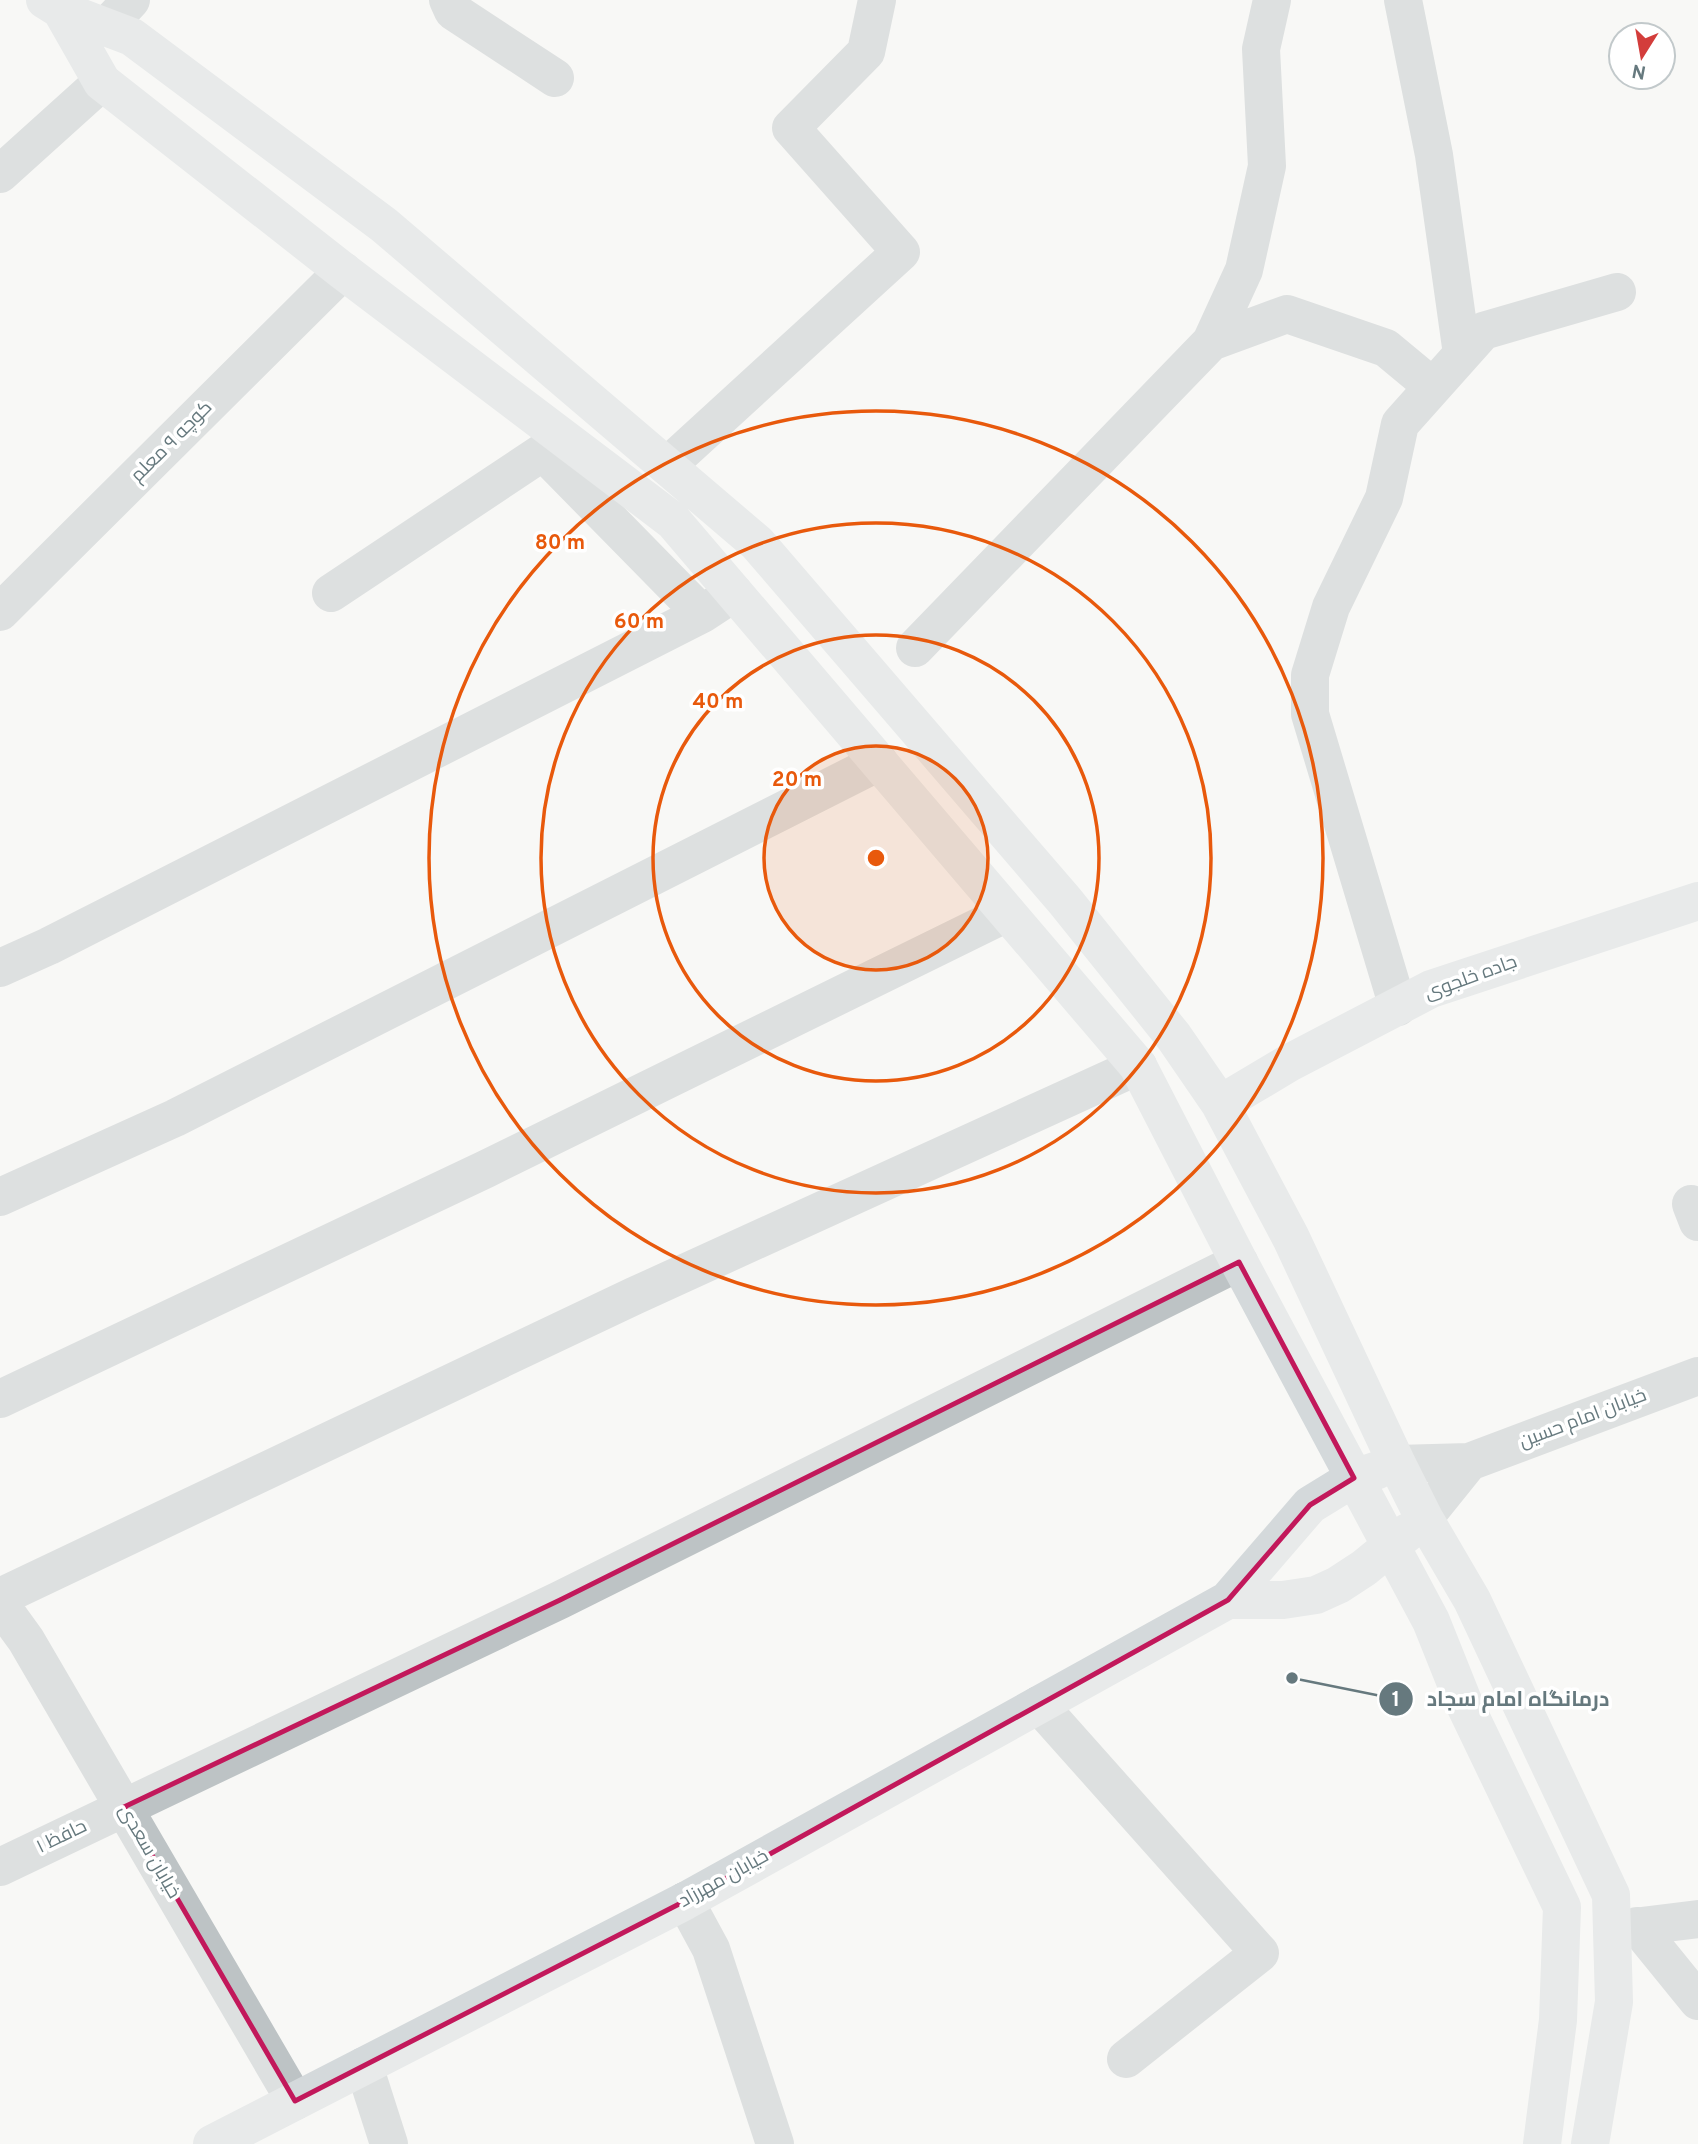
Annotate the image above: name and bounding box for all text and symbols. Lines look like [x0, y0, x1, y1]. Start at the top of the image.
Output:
north arrow [1607, 21, 1677, 91]
text: N [1630, 58, 1648, 84]
street label: کوچه ۹ معلم [126, 396, 218, 488]
text: 80 m [535, 530, 585, 557]
text: 60 m [614, 609, 664, 636]
text: 40 m [693, 689, 743, 716]
text: 20 m [772, 767, 822, 794]
centre of rings [864, 846, 888, 870]
street label: جاده خلجوی [1421, 950, 1521, 1006]
street label: خیابان امام حسین [1516, 1384, 1650, 1454]
callout: درمانگاه امام سجاد [1378, 1678, 1624, 1720]
text: 1 [1392, 1687, 1400, 1714]
text: درمانگاه امام سجاد [1427, 1687, 1609, 1714]
street label: خیابان سعدی [112, 1801, 186, 1903]
street label: حافظ ۱ [33, 1815, 91, 1859]
street label: خیابان مهرزاد [675, 1844, 773, 1914]

